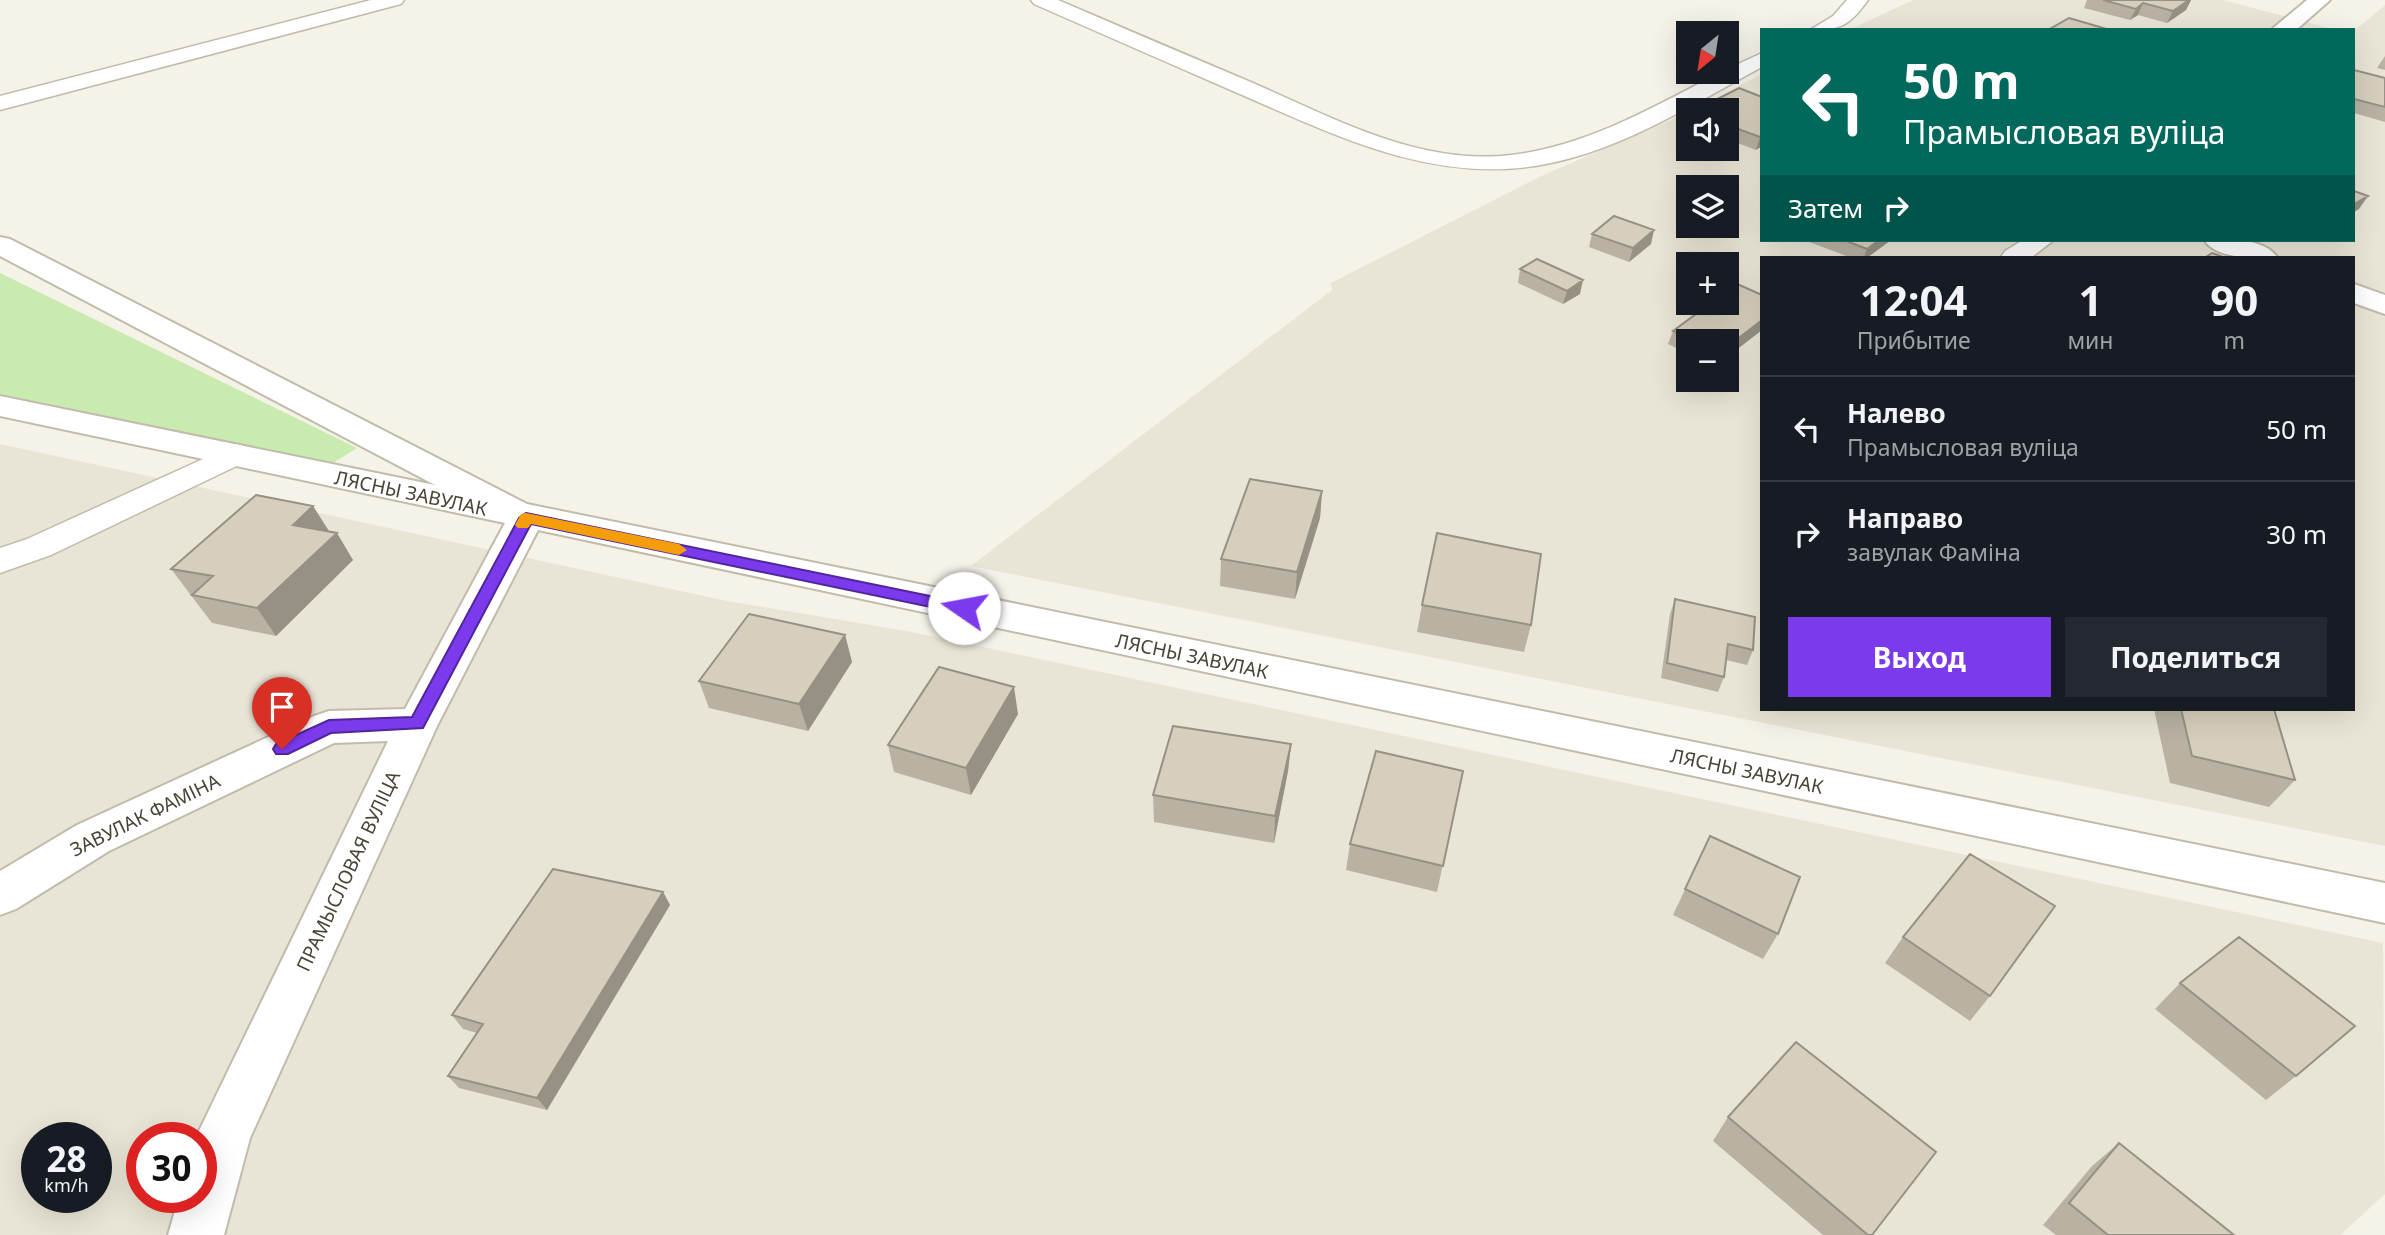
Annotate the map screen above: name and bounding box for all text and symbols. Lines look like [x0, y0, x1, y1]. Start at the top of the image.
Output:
north arrow [1676, 21, 1740, 84]
map controls [1676, 21, 1739, 392]
text: 50 m [1903, 47, 2020, 113]
icon: left [1788, 56, 1879, 147]
button: sound [1676, 98, 1739, 161]
text: Прамысловая вуліца [1903, 110, 2226, 153]
button: layers [1676, 175, 1739, 238]
icon: right [1877, 189, 1915, 227]
text: Затем [1788, 190, 1863, 226]
button: + [1676, 252, 1739, 315]
text: 12:04 [1860, 271, 1968, 328]
text: 1 [2078, 271, 2102, 328]
text: 90 [2210, 271, 2258, 328]
text: Прибытие [1857, 324, 1971, 356]
text: мин [2067, 324, 2113, 356]
text: m [2223, 324, 2245, 356]
button: − [1676, 329, 1739, 392]
text: Налево [1847, 395, 1946, 431]
icon: left [1788, 410, 1826, 448]
text: 50 m [2266, 411, 2327, 447]
text: Прамысловая вуліца [1847, 431, 2079, 463]
street label: ЛЯСНЫ ЗАВУЛАК [332, 464, 490, 522]
text: Направо [1847, 500, 1963, 536]
icon: right [1788, 515, 1826, 553]
text: 30 m [2266, 516, 2327, 552]
text: завулак Фаміна [1847, 536, 2021, 568]
position arrow [927, 571, 1001, 645]
button: Выход [1788, 617, 2051, 697]
button: Поделиться [2065, 617, 2327, 697]
street label: ЛЯСНЫ ЗАВУЛАК [1113, 627, 1271, 685]
pin [252, 677, 312, 749]
icon: arrive [263, 688, 301, 726]
street label: ЛЯСНЫ ЗАВУЛАК [1668, 742, 1826, 800]
street label: ПРАМЫСЛОВАЯ ВУЛІЦА [290, 766, 406, 976]
street label: ЗАВУЛАК ФАМІНА [66, 767, 225, 863]
speed limit sign: 30 [126, 1122, 217, 1213]
text: 28 [46, 1135, 87, 1182]
text: km/h [44, 1173, 89, 1197]

